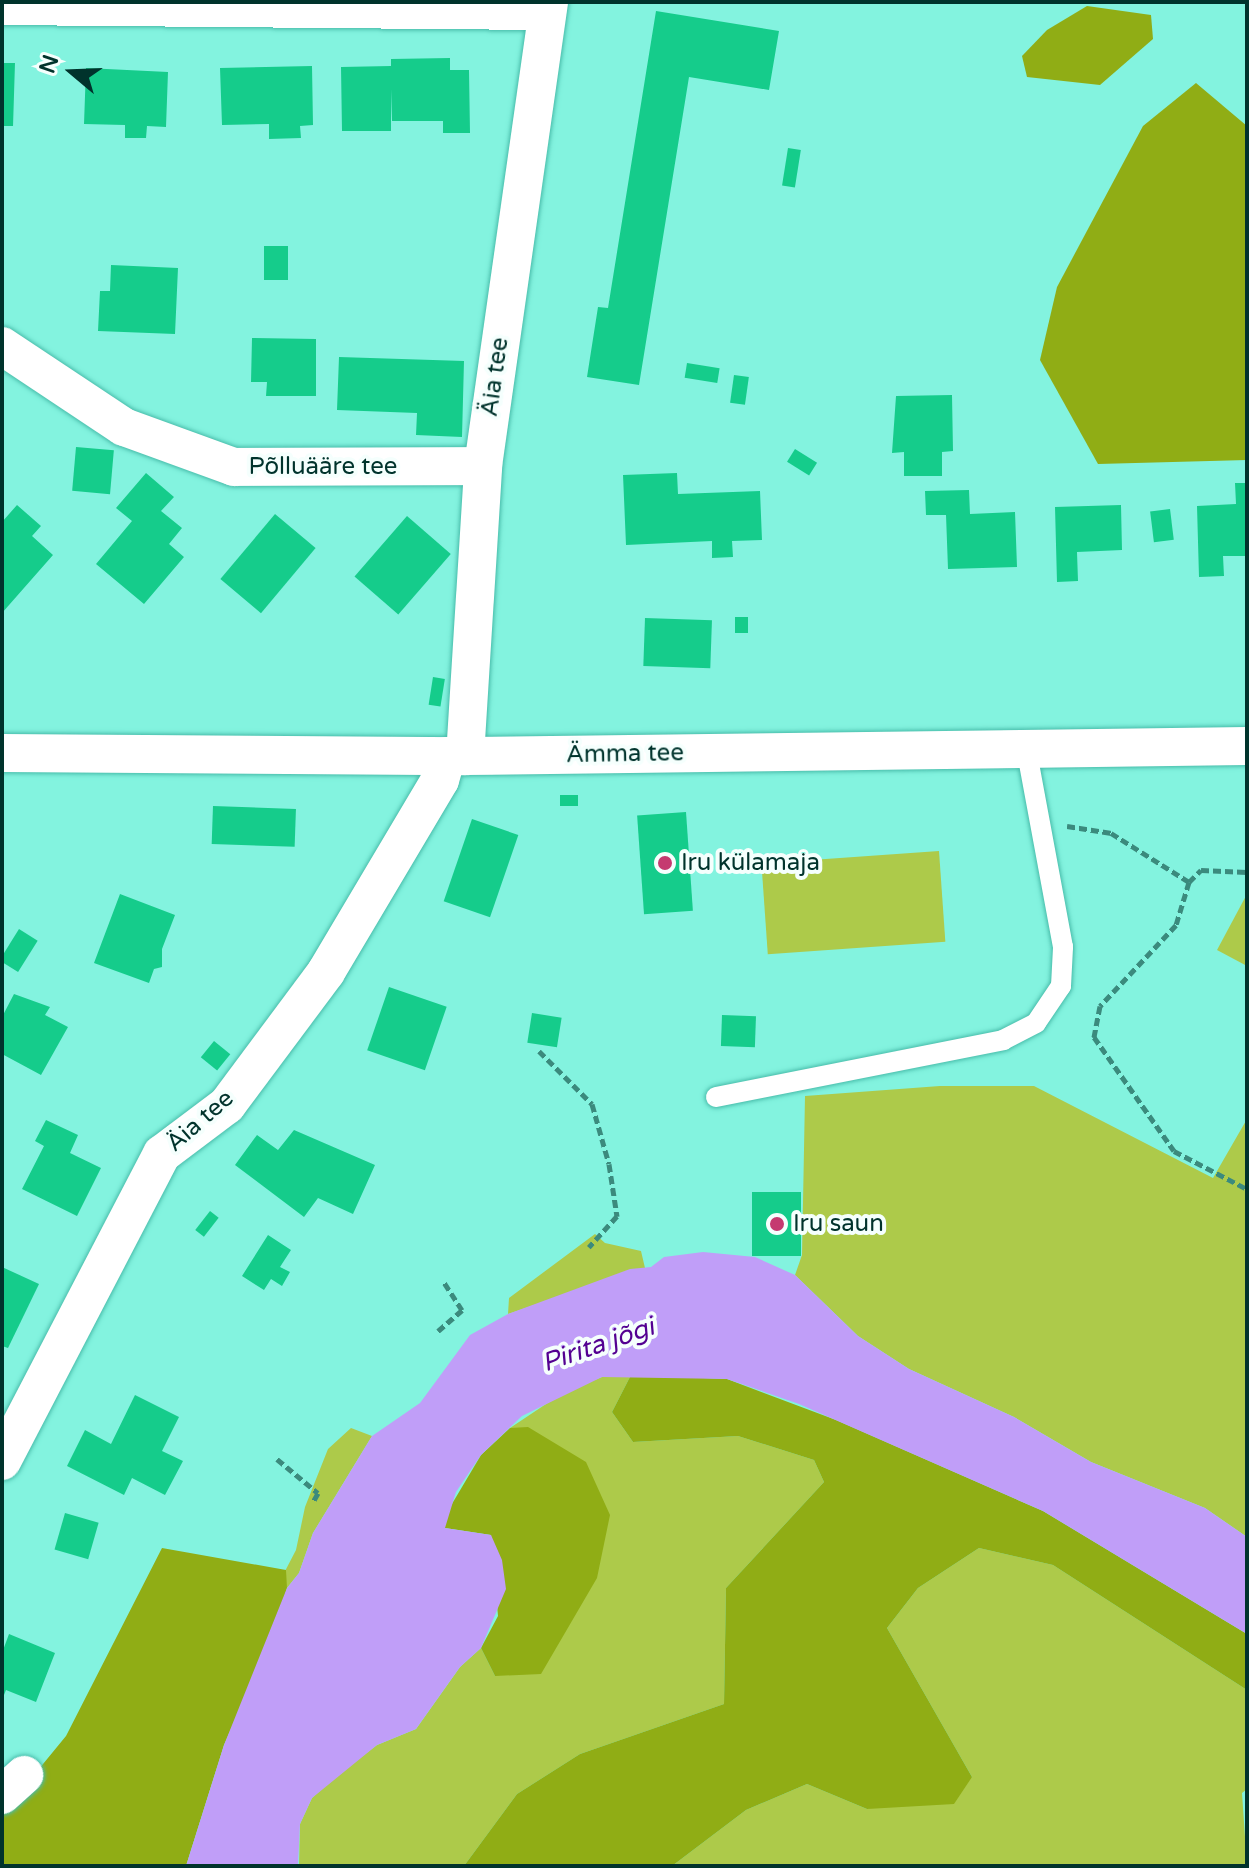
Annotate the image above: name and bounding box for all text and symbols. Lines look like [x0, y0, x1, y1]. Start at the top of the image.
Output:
north arrow [32, 32, 112, 112]
text: N [34, 52, 64, 77]
street label: Äia tee [475, 336, 515, 418]
street label: Põlluääre tee [249, 453, 397, 481]
street label: Ämma tee [566, 739, 684, 769]
place label: Iru külamaja [681, 849, 820, 877]
marker: Iru külamaja [656, 854, 674, 872]
street label: Äia tee [161, 1084, 239, 1158]
place label: Iru saun [793, 1210, 884, 1238]
marker: Iru saun [768, 1215, 786, 1233]
water label: Pirita jõgi [538, 1311, 658, 1379]

